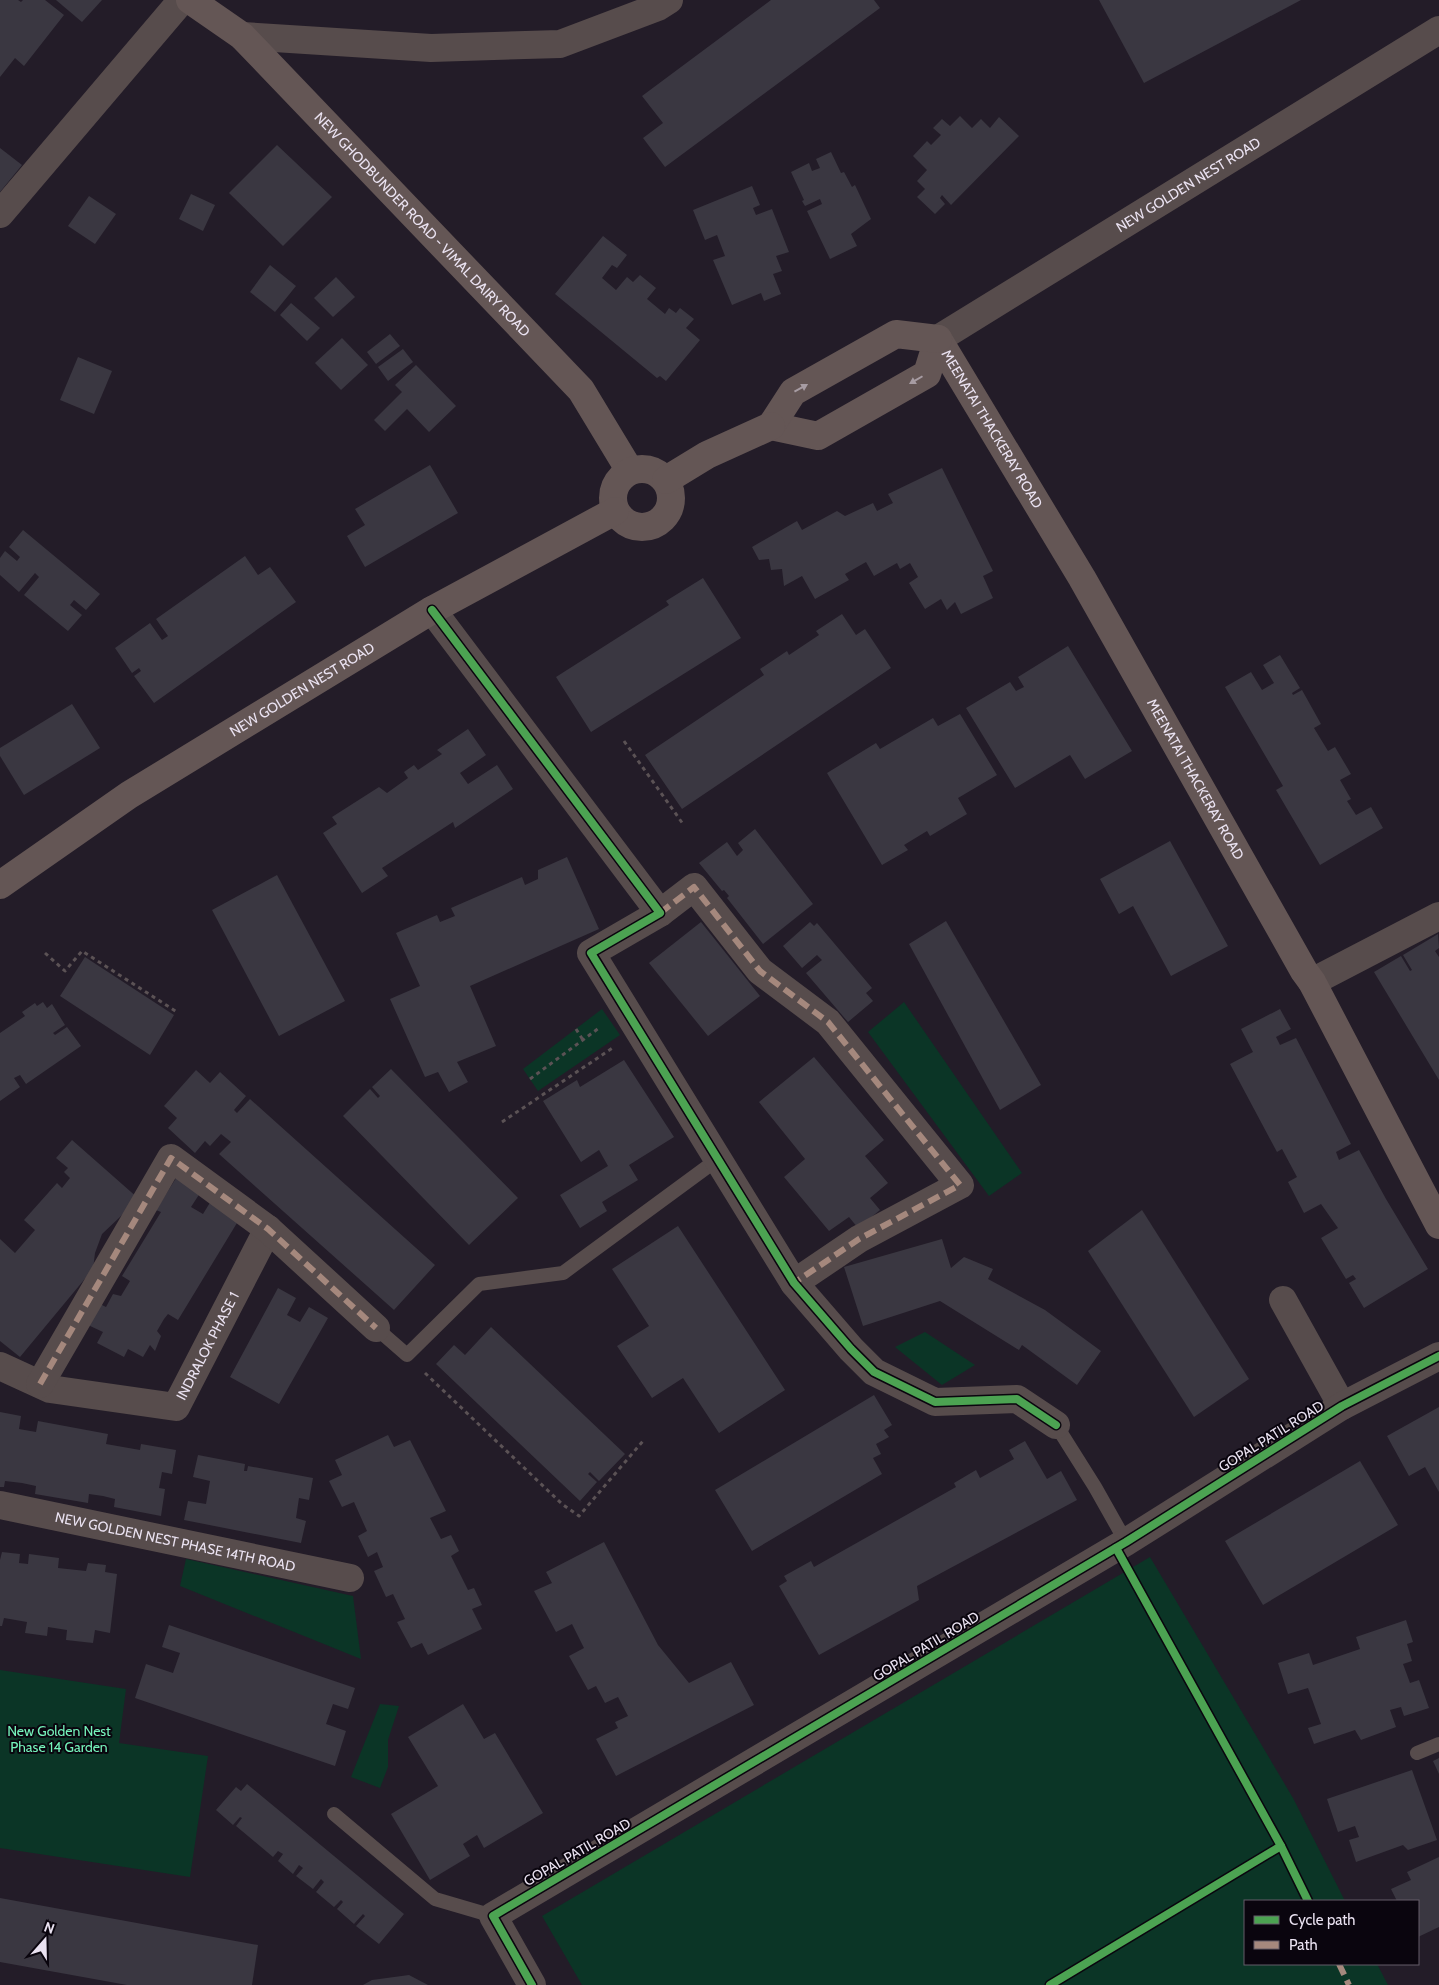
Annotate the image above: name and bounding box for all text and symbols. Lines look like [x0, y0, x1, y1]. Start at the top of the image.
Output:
street label: NEW GHODBUNDER ROAD - VIMAL DAIRY ROAD [311, 108, 534, 340]
street label: NEW GOLDEN NEST ROAD [1113, 133, 1264, 236]
street label: MEENATAI THACKERAY ROAD [938, 346, 1047, 512]
one-way arrow [909, 376, 924, 384]
one-way arrow [793, 384, 808, 392]
street label: NEW GOLDEN NEST ROAD [226, 638, 378, 740]
street label: MEENATAI THACKERAY ROAD [1143, 695, 1248, 863]
street label: INDRALOK PHASE 1 [172, 1289, 243, 1403]
street label: GOPAL PATIL ROAD [1215, 1396, 1327, 1476]
street label: NEW GOLDEN NEST PHASE 14TH ROAD [53, 1508, 297, 1575]
street label: GOPAL PATIL ROAD [870, 1607, 982, 1685]
park label: New Golden Nest Phase 14 Garden [7, 1722, 111, 1756]
street label: GOPAL PATIL ROAD [520, 1814, 634, 1890]
legend [1244, 1900, 1419, 1965]
text: Cycle path [1289, 1911, 1355, 1929]
north arrow [20, 1915, 70, 1965]
text: N [42, 1918, 57, 1938]
text: Path [1289, 1936, 1318, 1954]

